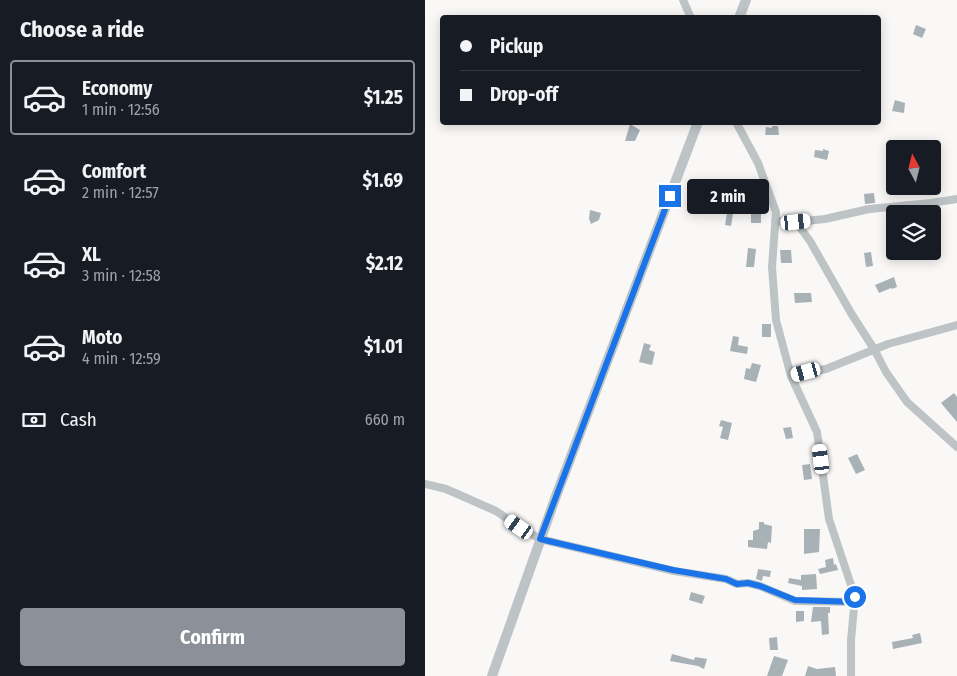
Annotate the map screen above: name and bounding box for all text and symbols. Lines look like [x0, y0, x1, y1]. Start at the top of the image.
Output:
text: Choose a ride [20, 16, 144, 43]
text: Pickup [490, 35, 543, 58]
icon: car [22, 75, 67, 120]
text: Economy [82, 77, 152, 100]
text: Drop-off [490, 83, 558, 106]
text: $1.25 [364, 86, 403, 109]
text: 1 min · 12:56 [82, 100, 160, 119]
north arrow [886, 140, 941, 195]
map controls [886, 140, 941, 260]
icon: car [22, 158, 67, 203]
text: Comfort [82, 160, 146, 183]
text: $1.69 [363, 169, 403, 192]
callout: 2 min [687, 178, 770, 214]
text: 2 min · 12:57 [82, 183, 159, 202]
route end [659, 185, 681, 207]
text: 2 min [710, 187, 746, 206]
button: layers [886, 205, 941, 260]
car [780, 213, 811, 231]
icon: car [22, 241, 67, 286]
text: XL [82, 243, 101, 266]
text: $2.12 [366, 252, 403, 275]
text: 3 min · 12:58 [82, 266, 161, 285]
icon: car [22, 324, 67, 369]
text: Moto [82, 326, 122, 349]
text: $1.01 [364, 335, 403, 358]
text: 4 min · 12:59 [82, 349, 161, 368]
car [789, 361, 822, 383]
icon: cash [20, 406, 48, 434]
text: Cash [60, 408, 97, 431]
text: 660 m [365, 410, 405, 429]
car [811, 443, 830, 475]
car [502, 512, 535, 542]
route start [844, 586, 866, 608]
button: Confirm [20, 608, 405, 666]

